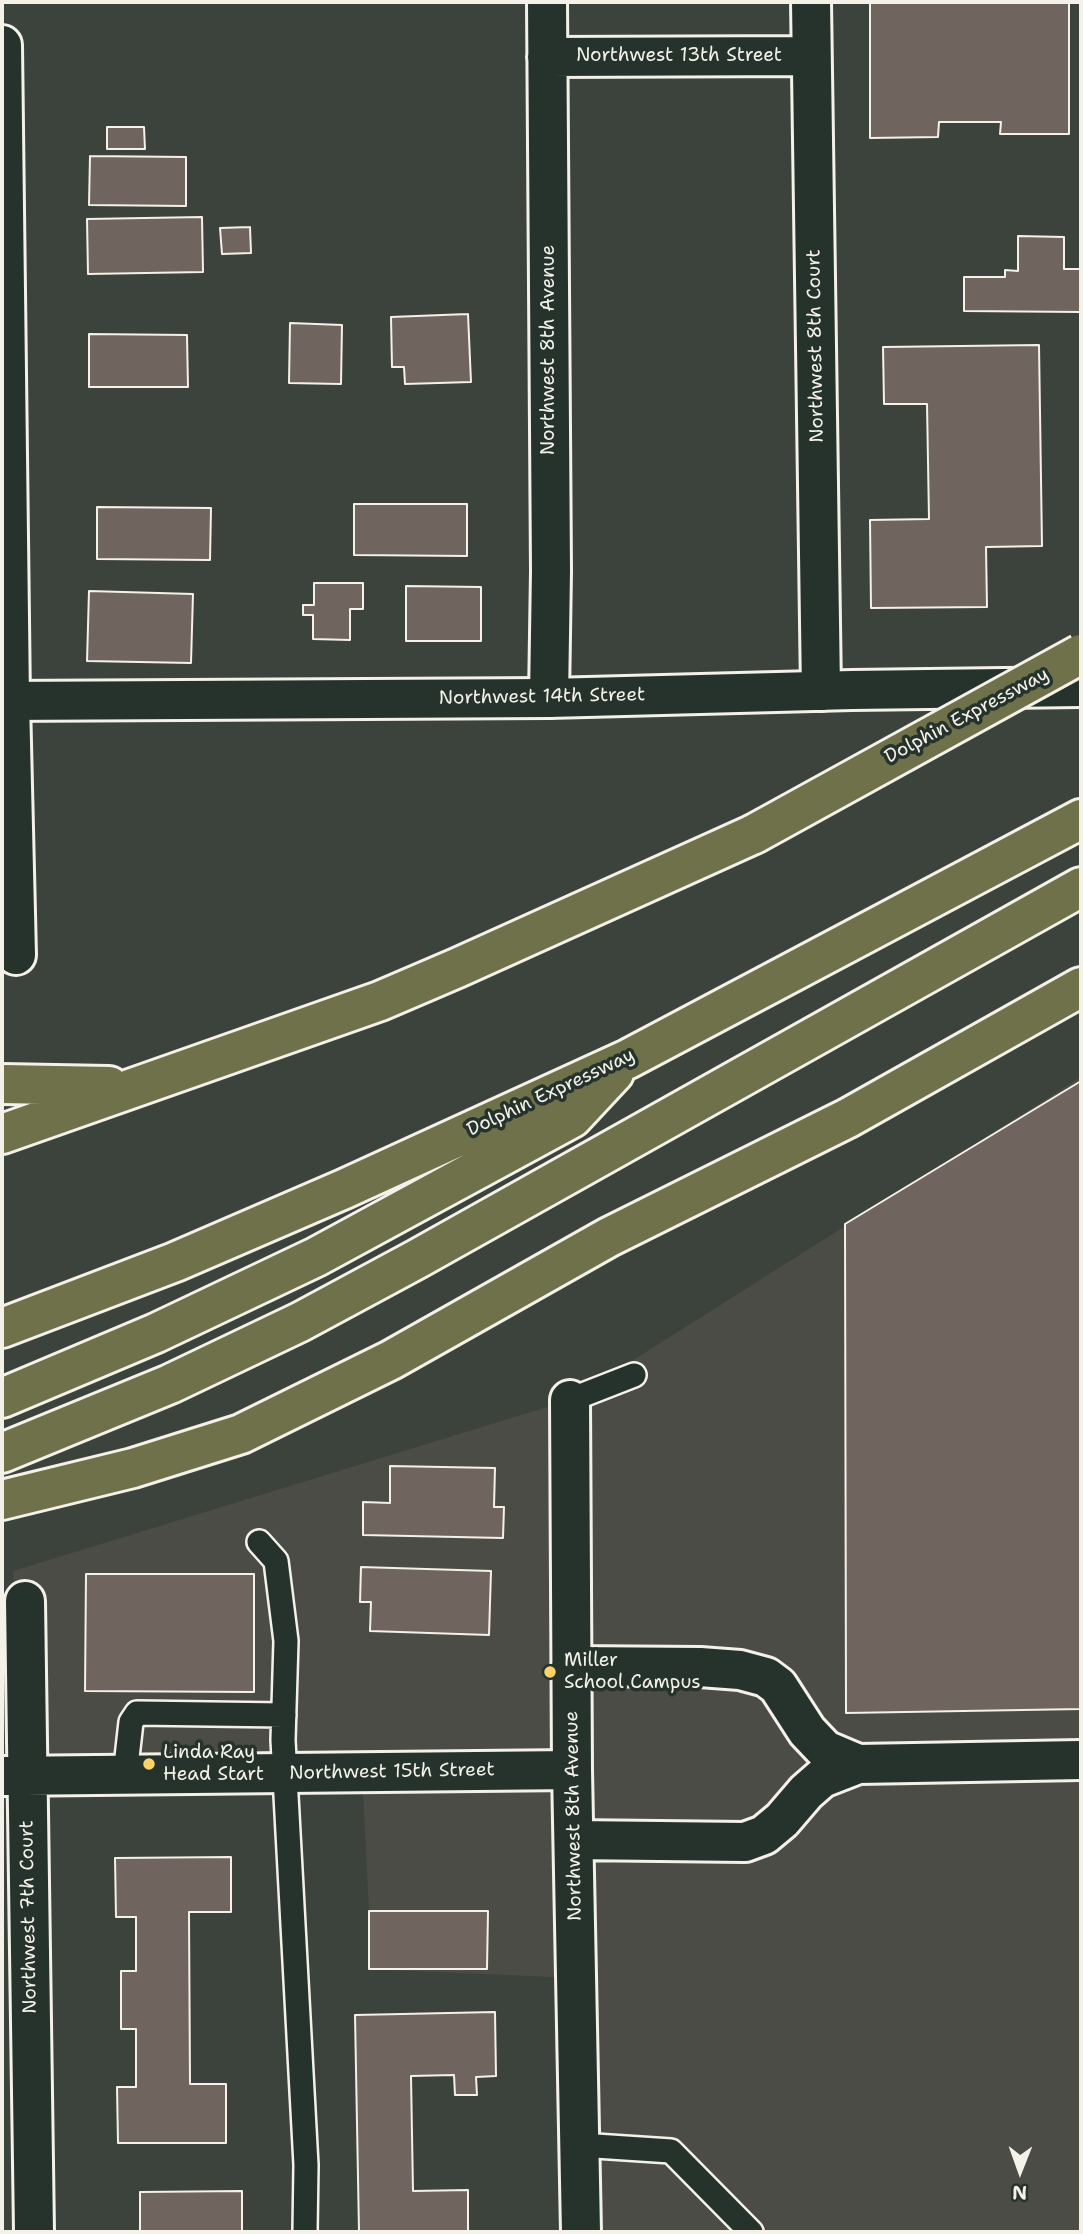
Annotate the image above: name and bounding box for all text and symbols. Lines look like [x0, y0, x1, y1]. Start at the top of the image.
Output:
street label: Northwest 13th Street [576, 45, 782, 67]
street label: Northwest 8th Avenue [538, 245, 560, 455]
street label: Northwest 8th Court [803, 249, 829, 443]
street label: Dolphin Expressway [881, 663, 1053, 769]
street label: Northwest 14th Street [439, 684, 645, 710]
street label: Dolphin Expressway [464, 1044, 638, 1142]
place label: Miller School Campus [564, 1650, 701, 1694]
marker: Miller School Campus [542, 1664, 558, 1680]
street label: Northwest 8th Avenue [561, 1711, 587, 1921]
place label: Linda Ray Head Start [163, 1742, 264, 1786]
marker: Linda Ray Head Start [141, 1756, 157, 1772]
street label: Northwest 15th Street [289, 1759, 495, 1785]
street label: Northwest 7th Court [16, 1820, 42, 2014]
north arrow [985, 2136, 1055, 2206]
text: N [1012, 2180, 1027, 2205]

